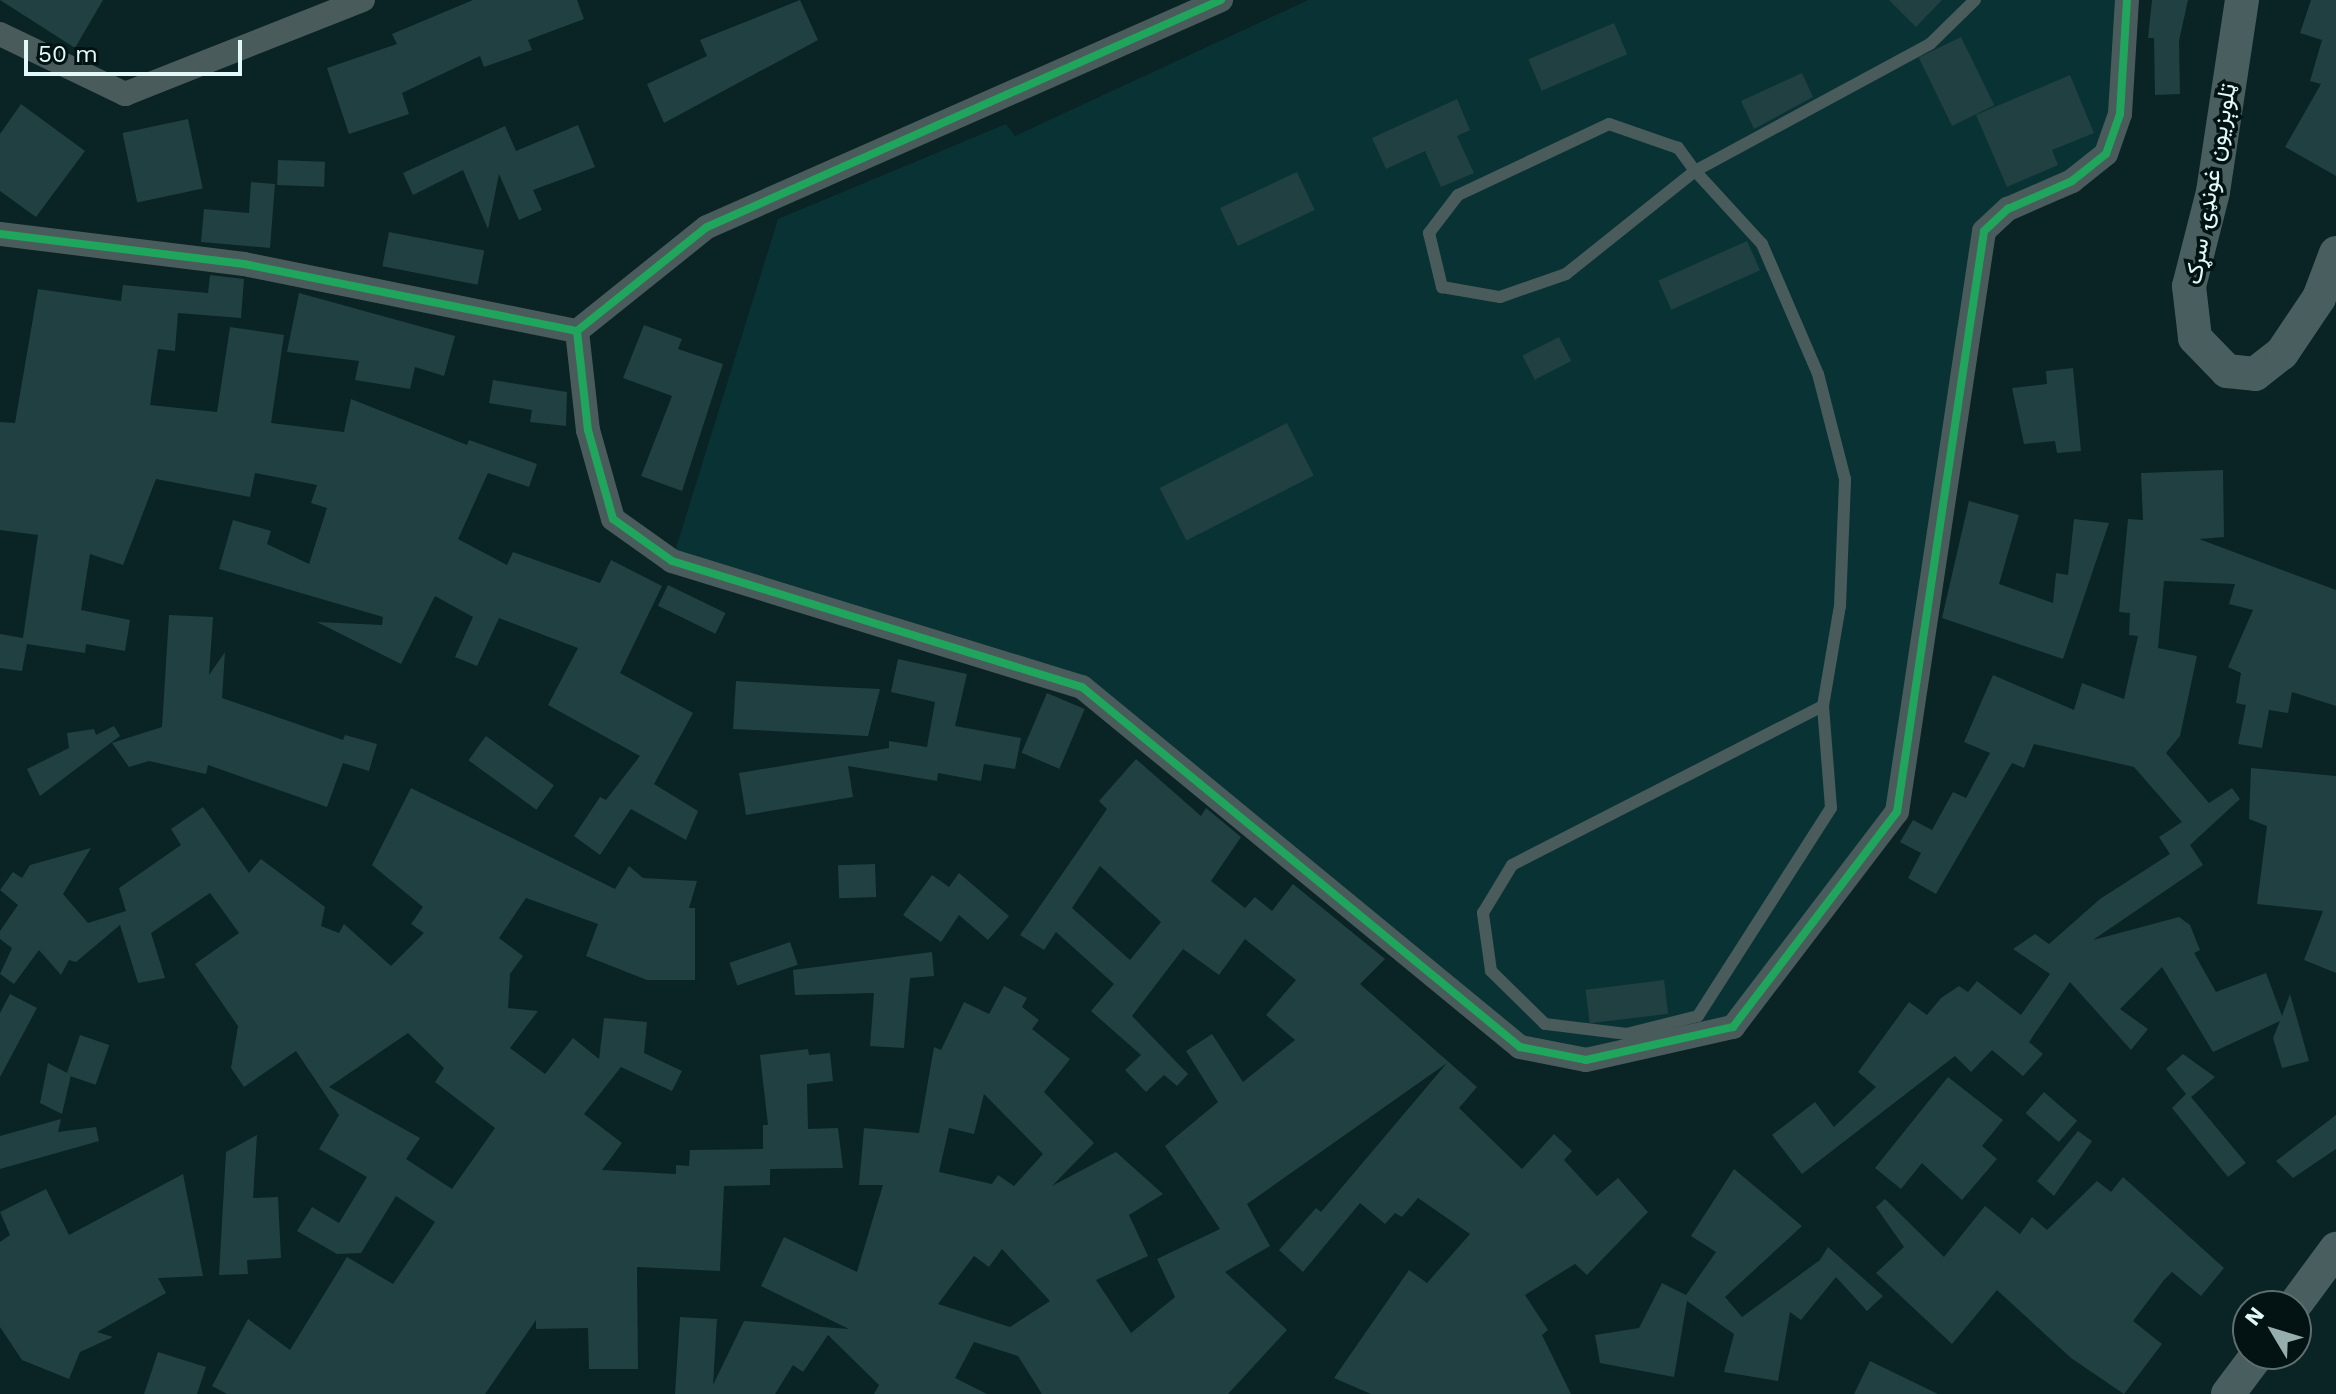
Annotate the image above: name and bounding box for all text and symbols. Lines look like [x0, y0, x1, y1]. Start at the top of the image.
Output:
scale bar [28, 24, 246, 74]
text: 50 m [38, 40, 98, 68]
street label: ټلوېزيون غونډۍ سړک [2179, 81, 2243, 287]
north arrow [2232, 1290, 2312, 1370]
text: N [2239, 1302, 2269, 1330]

